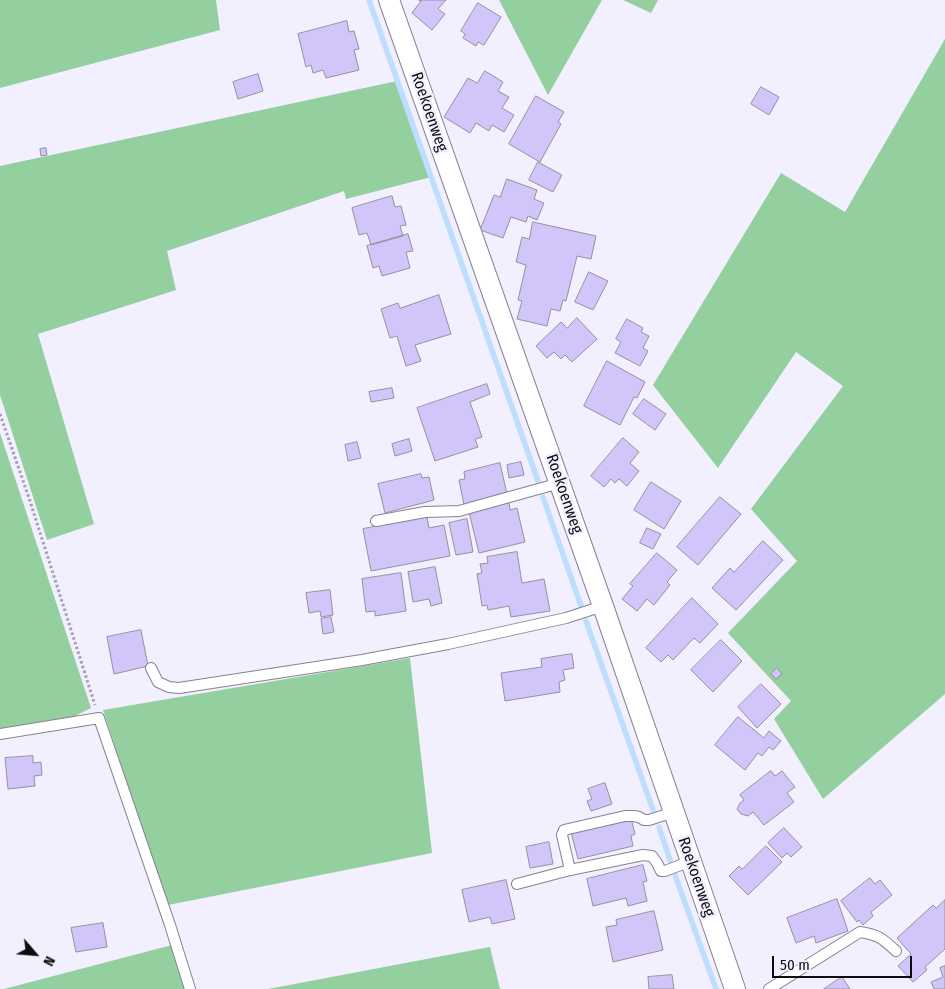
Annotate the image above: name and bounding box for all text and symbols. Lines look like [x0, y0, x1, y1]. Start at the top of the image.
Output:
street label: Roekoenweg [406, 70, 452, 154]
street label: Roekoenweg [541, 452, 587, 536]
street label: Roekoenweg [673, 835, 719, 919]
north arrow [10, 929, 60, 979]
scale bar [775, 946, 915, 978]
text: N [39, 953, 58, 969]
text: 50 m [780, 956, 810, 974]

